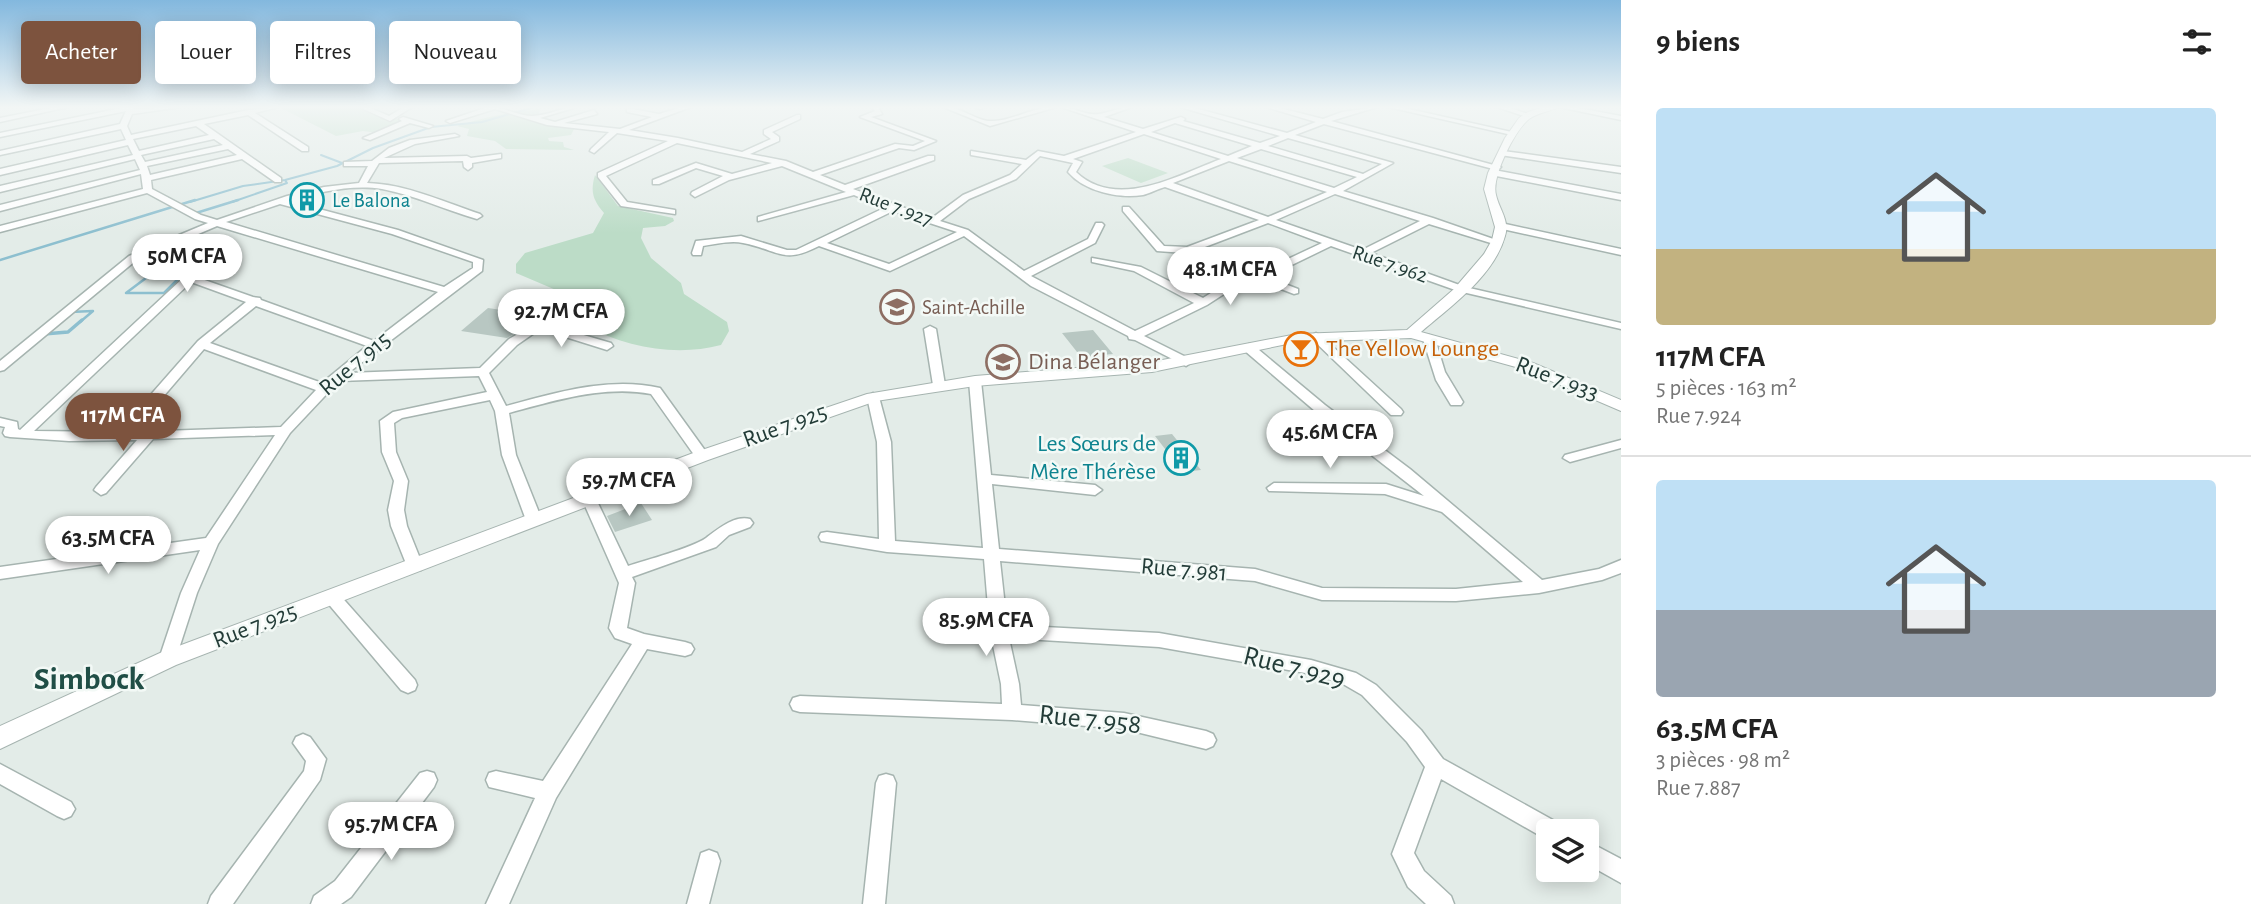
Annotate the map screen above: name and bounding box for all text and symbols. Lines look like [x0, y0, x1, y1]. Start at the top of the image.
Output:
chip: Acheter [21, 21, 141, 84]
chip: Louer [155, 21, 256, 84]
chip: Filtres [270, 21, 375, 84]
chip: Nouveau [389, 21, 521, 84]
icon: filters [2178, 23, 2216, 61]
text: 9 biens [1656, 27, 1740, 57]
icon: home [1873, 154, 1999, 280]
building icon: Le Balona [288, 181, 326, 219]
street label: Rue 7.927 [856, 183, 936, 231]
place label: Le Balona [332, 190, 411, 211]
pin: 50M CFA [122, 234, 252, 294]
street label: Rue 7.962 [1350, 241, 1430, 287]
text: 50M CFA [147, 245, 227, 268]
pin: 48.1M CFA [1150, 247, 1310, 307]
text: 48.1M CFA [1183, 258, 1277, 281]
school or university icon: Saint-Achille [878, 288, 916, 326]
pin: 92.7M CFA [481, 290, 641, 349]
place label: Saint-Achille [922, 297, 1025, 318]
text: 92.7M CFA [514, 300, 608, 323]
street label: Rue 7.915 [315, 327, 395, 401]
bar icon: The Yellow Lounge [1282, 330, 1320, 368]
place label: The Yellow Lounge [1326, 337, 1499, 361]
text: 117M CFA [1656, 342, 1765, 372]
school or university icon: Dina Bélanger [984, 343, 1022, 381]
place label: Dina Bélanger [1028, 350, 1160, 374]
street label: Rue 7.933 [1512, 352, 1602, 406]
text: 5 pièces · 163 m² [1656, 377, 1797, 400]
pin: 117M CFA [51, 393, 195, 453]
street label: Rue 7.925 [740, 400, 830, 452]
text: 117M CFA [81, 404, 165, 427]
text: Rue 7.924 [1656, 405, 1742, 428]
pin: 45.6M CFA [1250, 410, 1410, 470]
text: 45.6M CFA [1282, 421, 1378, 444]
place label: Les Sœurs de Mère Thérèse [1030, 432, 1156, 484]
building icon: Les Sœurs de Mère Thérèse [1162, 439, 1200, 477]
pin: 59.7M CFA [549, 458, 709, 518]
text: 59.7M CFA [582, 469, 676, 492]
pin: 63.5M CFA [28, 516, 188, 576]
icon: home [1873, 526, 1999, 652]
text: 63.5M CFA [61, 527, 155, 550]
street label: Rue 7.981 [1140, 554, 1228, 586]
pin: 85.9M CFA [906, 598, 1066, 658]
street label: Rue 7.925 [210, 599, 300, 653]
text: 85.9M CFA [938, 609, 1034, 632]
street label: Rue 7.929 [1240, 642, 1348, 694]
district label: Simbock [34, 663, 144, 695]
street label: Rue 7.958 [1037, 701, 1143, 739]
text: 63.5M CFA [1656, 714, 1778, 744]
text: 3 pièces · 98 m² [1656, 749, 1790, 772]
text: Rue 7.887 [1656, 777, 1741, 800]
pin: 95.7M CFA [311, 802, 471, 862]
text: 95.7M CFA [344, 813, 438, 836]
map controls [1536, 819, 1599, 882]
button: layers [1536, 819, 1599, 882]

